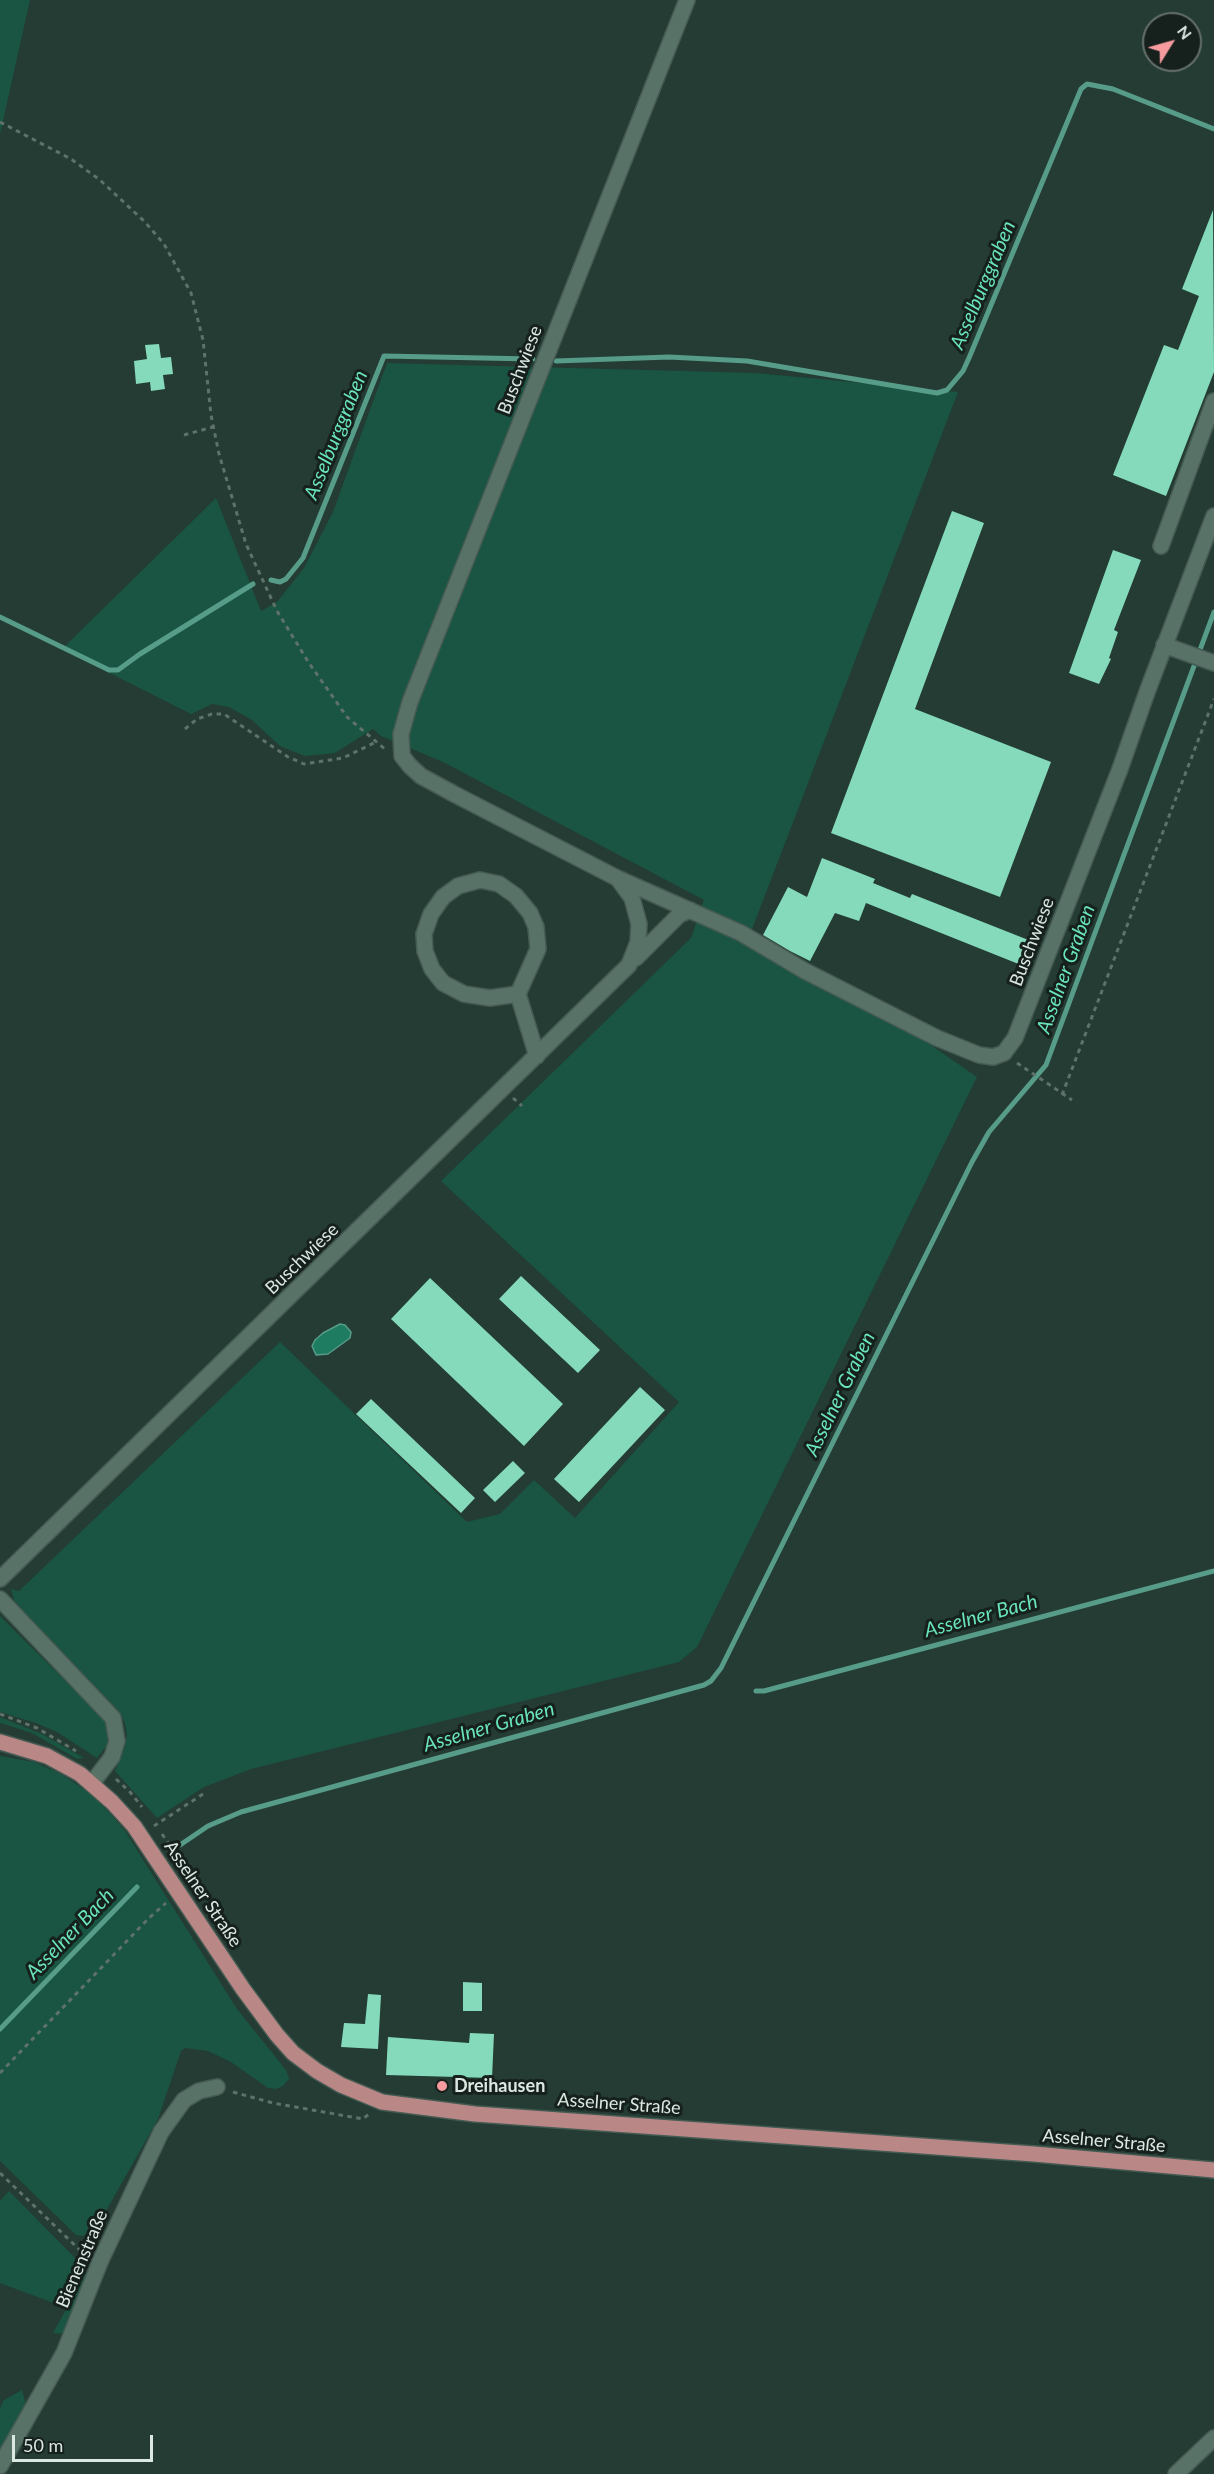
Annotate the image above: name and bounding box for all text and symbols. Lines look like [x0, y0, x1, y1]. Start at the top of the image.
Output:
north arrow [1142, 12, 1202, 72]
text: N [1174, 21, 1196, 43]
water label: Asselburggraben [945, 217, 1021, 353]
street label: Buschwiese [493, 323, 547, 417]
water label: Asselburggraben [299, 367, 373, 503]
street label: Buschwiese [1005, 895, 1059, 989]
water label: Asselner Graben [1032, 901, 1100, 1037]
street label: Buschwiese [261, 1219, 343, 1299]
water label: Asselner Graben [800, 1328, 880, 1460]
water label: Asselner Bach [922, 1589, 1040, 1643]
water label: Asselner Graben [421, 1697, 557, 1757]
street label: Asselner Straße [160, 1837, 246, 1951]
water label: Asselner Bach [21, 1884, 119, 1984]
place label: Dreihausen [454, 2075, 545, 2097]
marker: Dreihausen [435, 2079, 449, 2093]
street label: Asselner Straße [557, 2089, 681, 2119]
street label: Asselner Straße [1042, 2125, 1166, 2157]
street label: Bienenstraße [52, 2207, 112, 2311]
scale bar [15, 2423, 156, 2461]
text: 50 m [23, 2434, 63, 2456]

